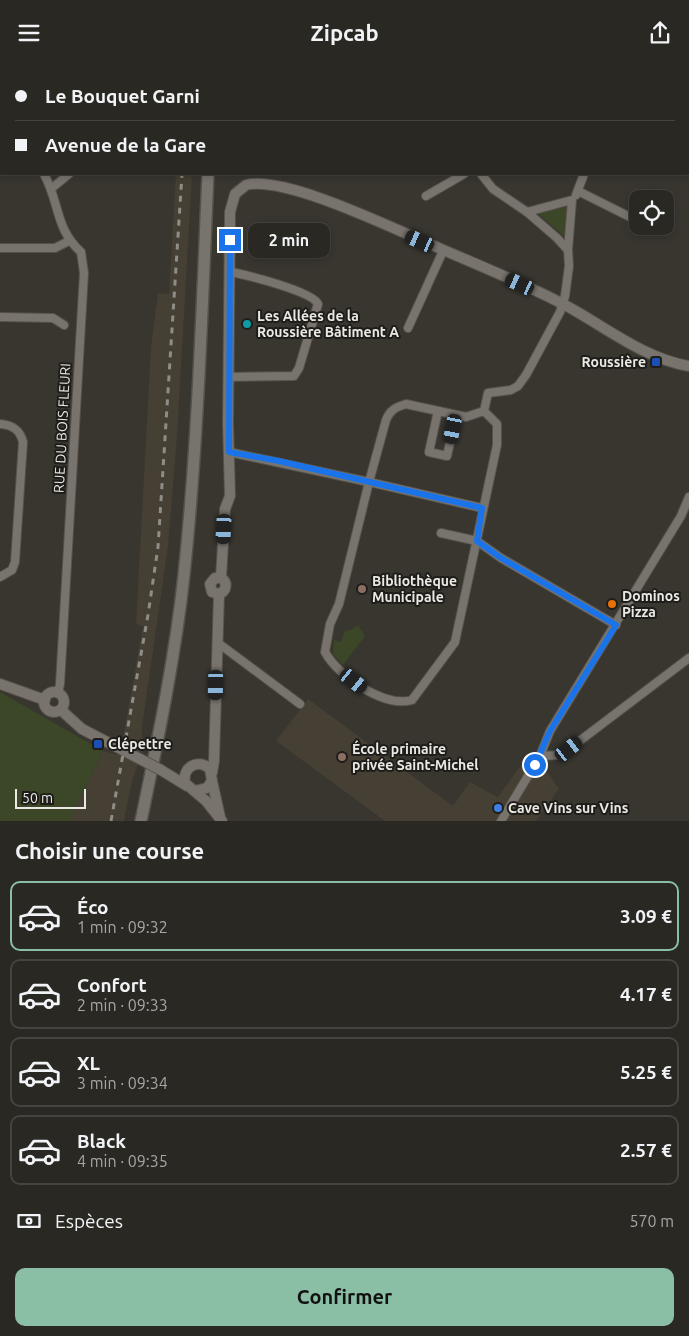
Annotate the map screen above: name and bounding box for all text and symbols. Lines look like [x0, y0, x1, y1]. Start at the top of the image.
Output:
icon: menu [15, 19, 43, 47]
icon: share [646, 19, 674, 47]
text: Zipcab [310, 20, 379, 45]
text: Le Bouquet Garni [45, 85, 200, 107]
text: Avenue de la Gare [45, 134, 206, 156]
map controls [629, 190, 674, 235]
button: locate [629, 190, 674, 235]
callout: 2 min [248, 223, 330, 257]
car [403, 228, 436, 254]
route end [219, 229, 241, 251]
text: 2 min [269, 231, 309, 249]
car [503, 271, 536, 297]
place label: Les Allées de la Roussière Bâtiment A [257, 308, 399, 340]
marker: Les Allées de la Roussière Bâtiment A [241, 318, 253, 330]
place label: Roussière [582, 354, 646, 370]
marker: Roussière [650, 356, 662, 368]
street label: RUE DU BOIS FLEURI [51, 363, 73, 493]
car [442, 413, 463, 445]
car [215, 514, 232, 544]
place label: Bibliothèque Municipale [372, 573, 457, 605]
marker: Bibliothèque Municipale [356, 583, 368, 595]
place label: Dominos Pizza [622, 588, 680, 620]
marker: Dominos Pizza [606, 598, 618, 610]
car [337, 666, 370, 696]
car [208, 670, 223, 700]
car [552, 734, 585, 764]
place label: Clépettre [108, 736, 171, 752]
marker: Clépettre [92, 738, 104, 750]
place label: École primaire privée Saint-Michel [352, 740, 479, 773]
marker: École primaire privée Saint-Michel [336, 751, 348, 763]
route start [524, 754, 546, 776]
scale bar [15, 786, 86, 809]
text: 50 m [22, 790, 53, 806]
place label: Cave Vins sur Vins [508, 800, 629, 816]
marker: Cave Vins sur Vins [492, 802, 504, 814]
text: Choisir une course [15, 838, 204, 863]
icon: car [17, 894, 62, 939]
text: Éco [77, 896, 109, 918]
text: 3.09 € [620, 905, 672, 927]
text: 1 min · 09:32 [77, 918, 168, 936]
icon: car [17, 972, 62, 1017]
text: Confort [77, 974, 147, 996]
text: 4.17 € [620, 983, 672, 1005]
text: 2 min · 09:33 [77, 996, 168, 1014]
icon: car [17, 1050, 62, 1095]
text: XL [77, 1052, 100, 1074]
text: 5.25 € [620, 1061, 672, 1083]
text: 3 min · 09:34 [77, 1074, 168, 1092]
icon: car [17, 1128, 62, 1173]
text: Black [77, 1130, 126, 1152]
text: 2.57 € [620, 1139, 672, 1161]
text: 4 min · 09:35 [77, 1152, 168, 1170]
icon: cash [15, 1207, 43, 1235]
text: Espèces [55, 1210, 123, 1232]
text: 570 m [629, 1212, 674, 1230]
button: Confirmer [15, 1268, 674, 1326]

